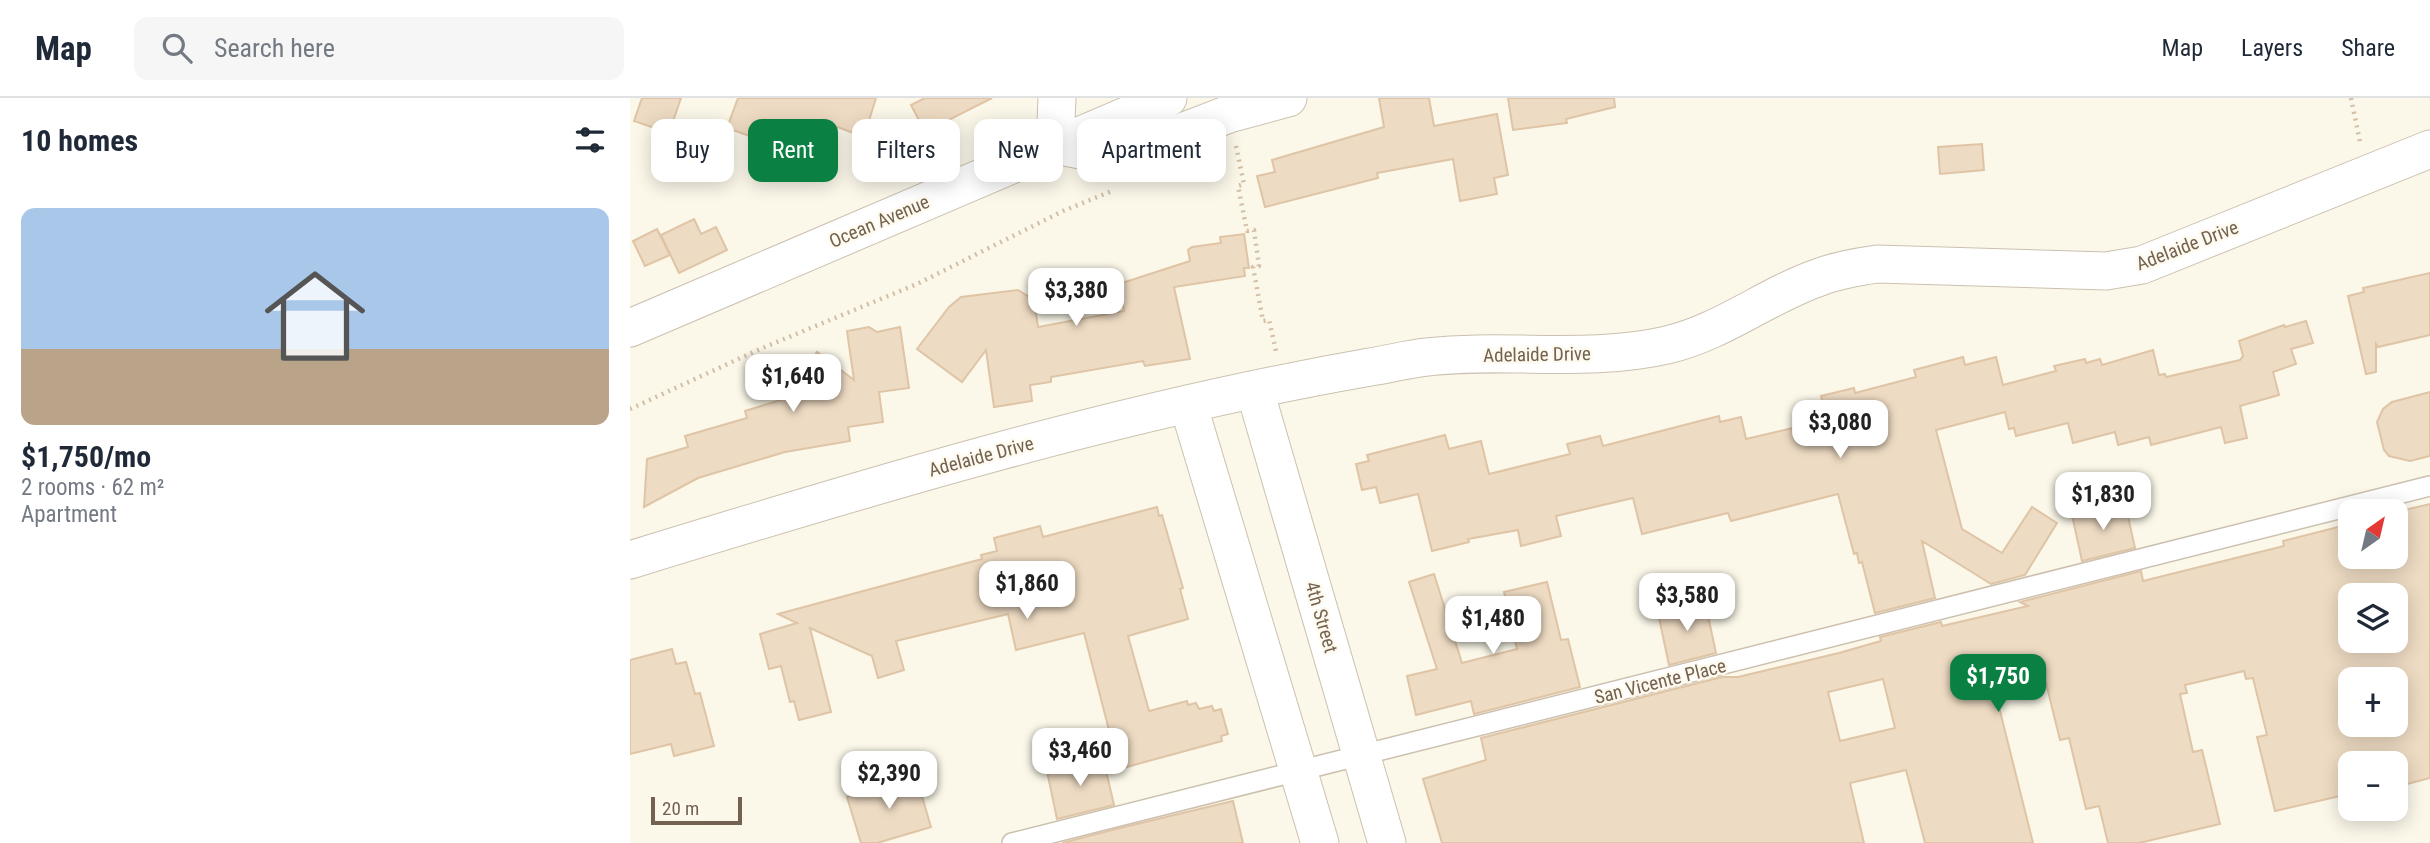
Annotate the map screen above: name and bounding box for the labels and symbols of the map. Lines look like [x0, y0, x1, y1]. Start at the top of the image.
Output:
street label: Ocean Avenue [826, 190, 933, 253]
street label: Adelaide Drive [2133, 215, 2242, 276]
pin: $3,380 [1019, 268, 1133, 328]
street label: Adelaide Drive [1483, 342, 1591, 367]
pin: $1,640 [736, 354, 850, 414]
pin: $3,080 [1783, 400, 1897, 460]
street label: Adelaide Drive [926, 431, 1036, 482]
pin: $1,830 [2046, 472, 2160, 532]
north arrow [2338, 499, 2408, 569]
pin: $1,860 [970, 561, 1084, 621]
pin: $3,580 [1630, 574, 1744, 633]
street label: 4th Street [1300, 579, 1343, 655]
pin: $1,480 [1436, 596, 1550, 656]
street label: San Vicente Place [1592, 654, 1728, 709]
pin: $1,750 [1941, 654, 2055, 714]
pin: $3,460 [1023, 728, 1137, 788]
pin: $2,390 [832, 752, 946, 811]
scale bar [651, 794, 742, 826]

